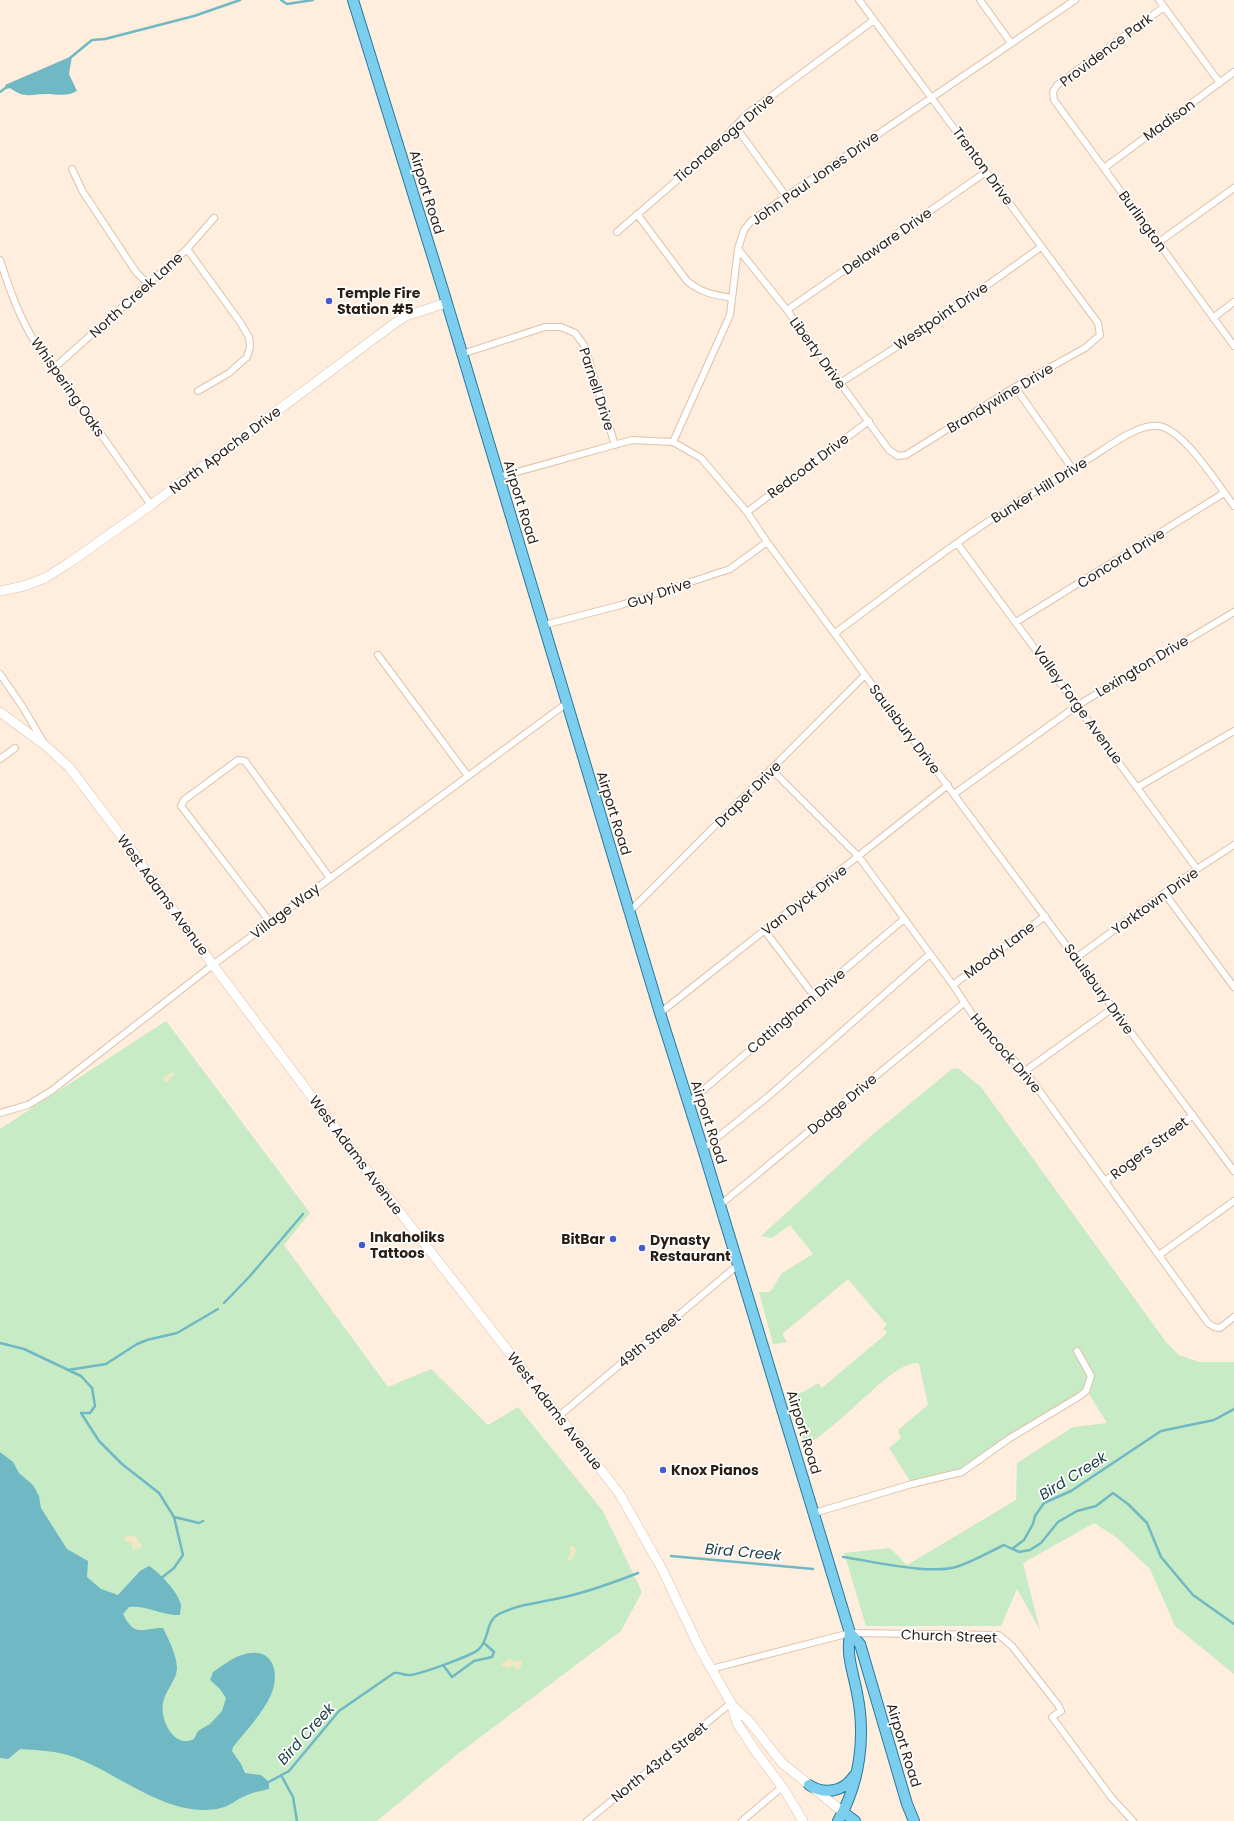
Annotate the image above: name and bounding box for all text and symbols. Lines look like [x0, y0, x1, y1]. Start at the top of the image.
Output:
street label: Providence Park [1055, 8, 1157, 92]
street label: Ticonderoga Drive [669, 88, 779, 187]
street label: Madison [1139, 94, 1199, 146]
street label: Trenton Drive [948, 123, 1018, 209]
street label: John Paul Jones Drive [747, 126, 883, 230]
street label: Airport Road [405, 147, 449, 237]
street label: Burlington [1114, 186, 1172, 256]
street label: Delaware Drive [838, 202, 936, 279]
street label: North Creek Lane [85, 247, 187, 342]
street label: Westpoint Drive [890, 277, 992, 355]
place label: Temple Fire Station #5 [337, 283, 421, 319]
marker: Temple Fire Station #5 [324, 296, 334, 306]
street label: Liberty Drive [785, 313, 851, 393]
street label: Whispering Oaks [26, 333, 110, 441]
street label: Parnell Drive [574, 345, 620, 433]
street label: Brandywine Drive [943, 358, 1057, 438]
street label: North Apache Drive [165, 401, 285, 499]
street label: Redcoat Drive [763, 428, 853, 503]
street label: Bunker Hill Drive [987, 452, 1091, 528]
street label: Airport Road [499, 457, 543, 547]
street label: Concord Drive [1073, 523, 1169, 593]
street label: Guy Drive [624, 573, 694, 613]
street label: Lexington Drive [1092, 630, 1192, 702]
street label: Valley Forge Avenue [1028, 642, 1128, 768]
street label: Saulsbury Drive [865, 680, 946, 778]
street label: Draper Drive [710, 756, 786, 832]
street label: Airport Road [592, 768, 636, 858]
street label: West Adams Avenue [112, 831, 214, 960]
street label: Van Dyck Drive [757, 860, 851, 940]
street label: Yorktown Drive [1107, 862, 1203, 939]
street label: Village Way [246, 878, 324, 944]
street label: Moody Lane [959, 916, 1039, 983]
street label: Saulsbury Drive [1059, 940, 1139, 1039]
street label: Cottingham Drive [742, 963, 850, 1058]
street label: Hancock Drive [966, 1009, 1047, 1098]
street label: Dodge Drive [803, 1069, 881, 1139]
street label: Airport Road [686, 1078, 732, 1166]
street label: West Adams Avenue [304, 1091, 408, 1219]
street label: Rogers Street [1106, 1112, 1192, 1184]
place label: Inkaholiks Tattoos [370, 1227, 445, 1263]
place label: BitBar [561, 1229, 605, 1249]
place label: Dynasty Restaurant [650, 1230, 731, 1266]
marker: BitBar [608, 1234, 618, 1244]
marker: Inkaholiks Tattoos [357, 1240, 367, 1250]
marker: Dynasty Restaurant [637, 1243, 647, 1253]
street label: 49th Street [613, 1308, 685, 1372]
street label: West Adams Avenue [503, 1348, 608, 1474]
street label: Airport Road [782, 1387, 826, 1477]
water label: Bird Creek [1035, 1446, 1112, 1505]
place label: Knox Pianos [671, 1460, 759, 1480]
marker: Knox Pianos [658, 1465, 668, 1475]
water label: Bird Creek [704, 1538, 783, 1565]
street label: Church Street [901, 1624, 997, 1648]
water label: Bird Creek [272, 1697, 340, 1769]
street label: Airport Road [882, 1700, 926, 1790]
street label: North 43rd Street [607, 1717, 711, 1807]

